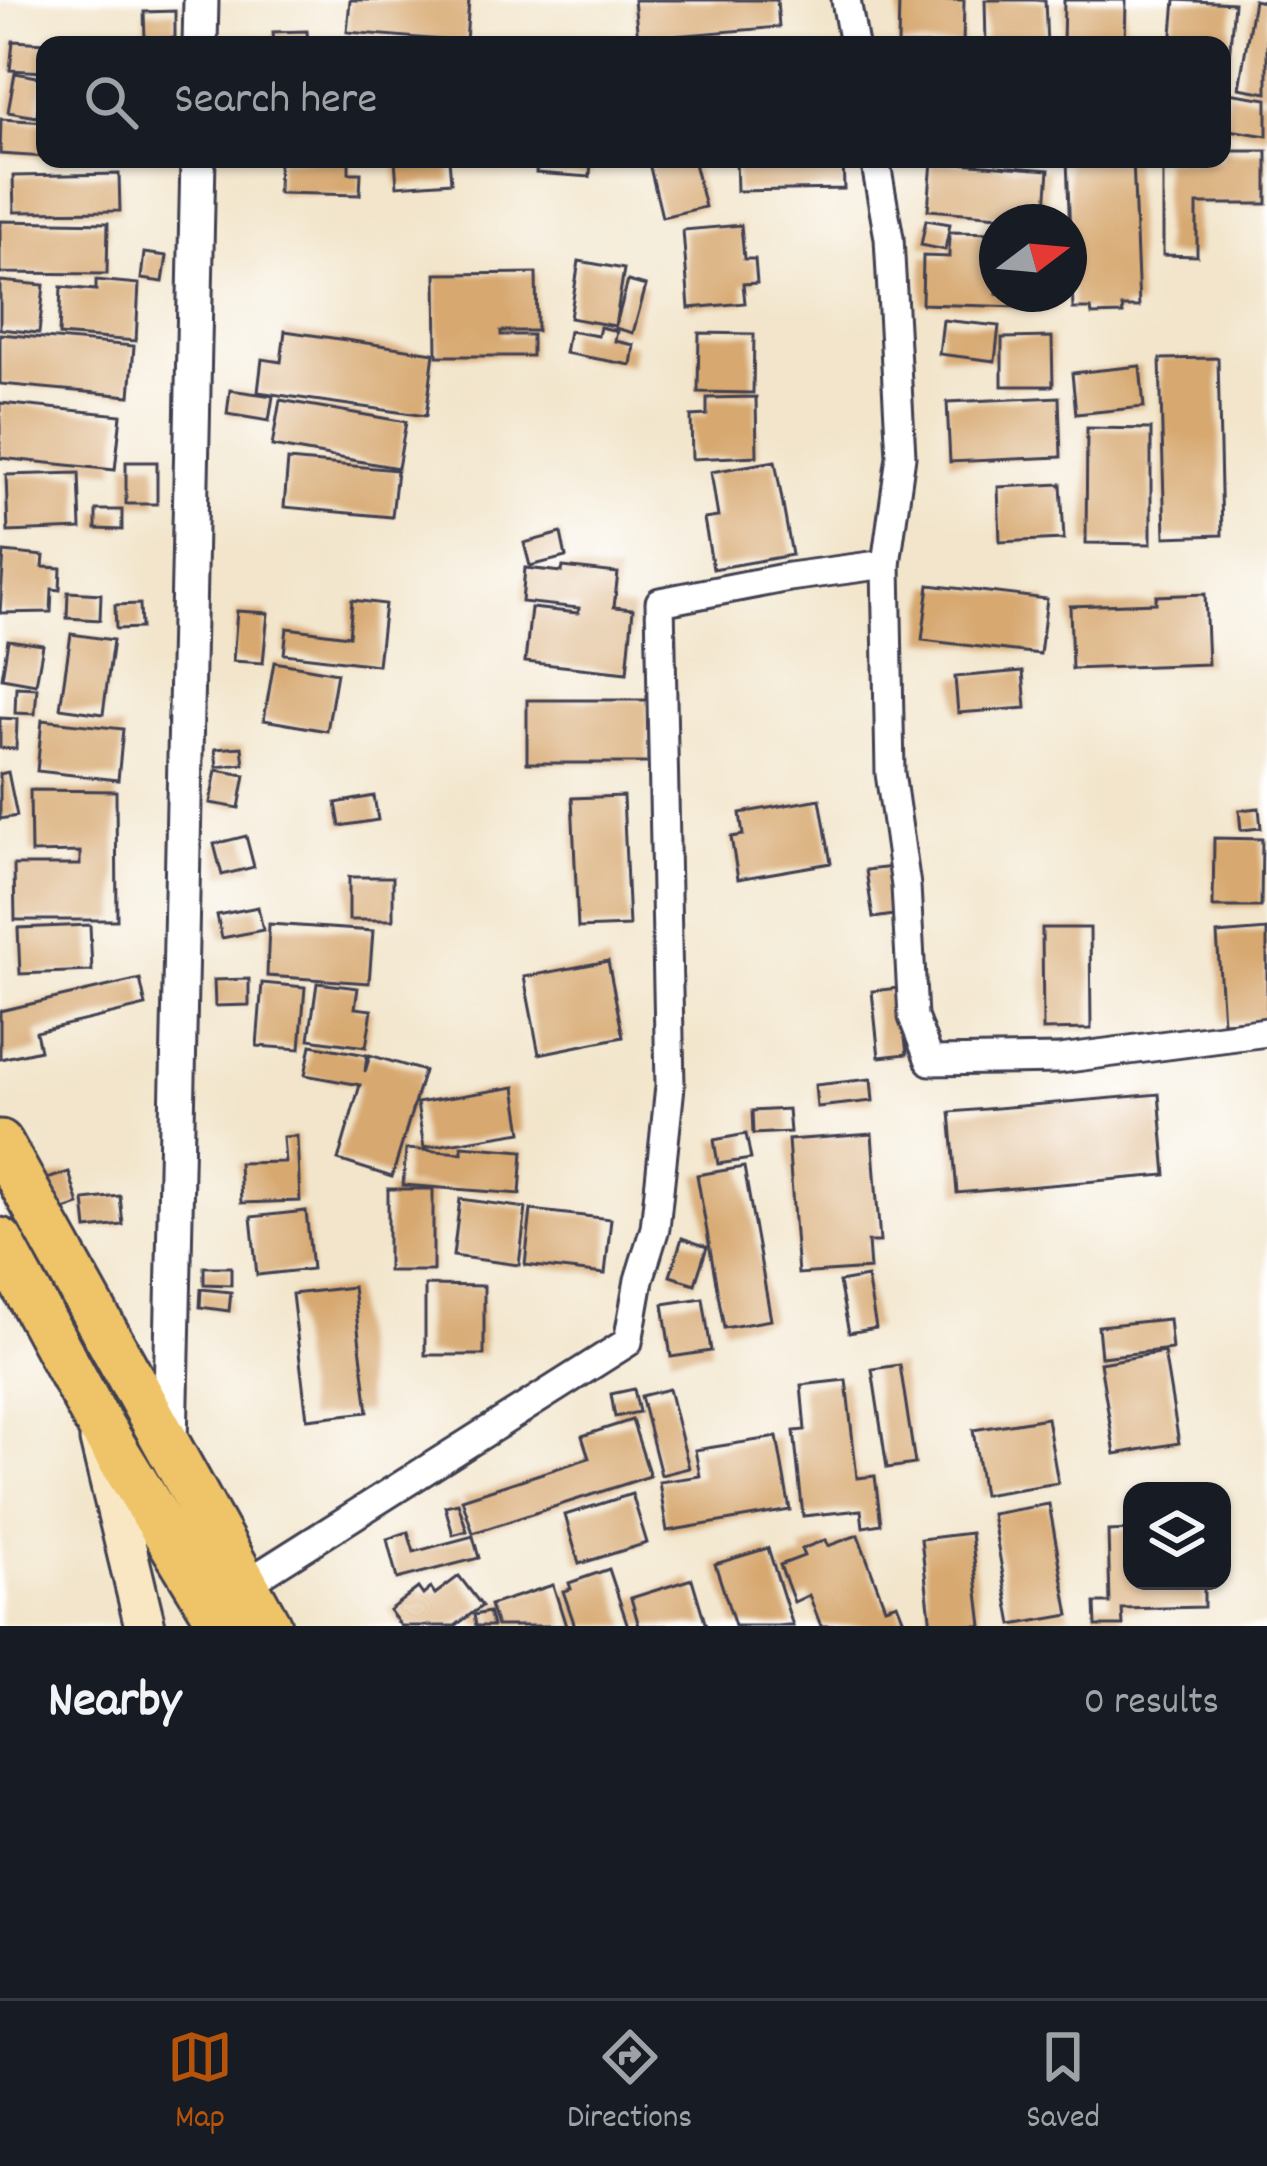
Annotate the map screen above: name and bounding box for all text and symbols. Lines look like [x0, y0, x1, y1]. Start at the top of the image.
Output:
search box [36, 36, 1231, 168]
icon: search [78, 69, 144, 135]
text: Search here [174, 70, 377, 134]
north arrow [979, 204, 1087, 312]
map controls [1123, 1482, 1231, 1590]
button: layers [1123, 1482, 1231, 1590]
text: Nearby [48, 1668, 181, 1740]
text: 0 results [1084, 1677, 1219, 1732]
tab: Map [167, 2024, 233, 2143]
tab: Directions [567, 2024, 692, 2143]
tab: Saved [1026, 2024, 1100, 2143]

